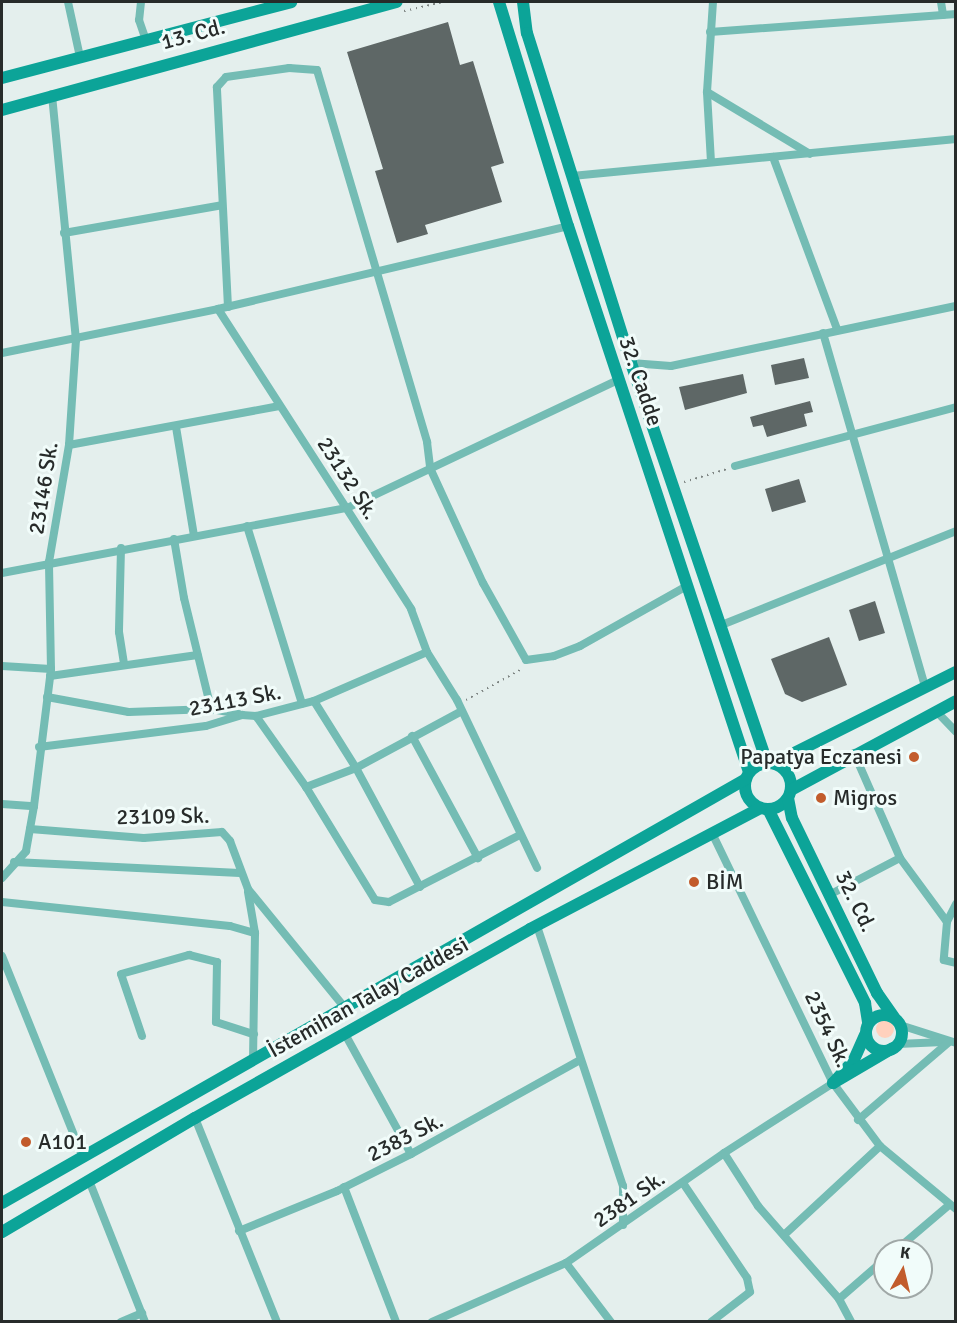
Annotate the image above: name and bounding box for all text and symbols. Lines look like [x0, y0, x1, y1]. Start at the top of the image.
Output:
street label: 13. Cd. [158, 13, 228, 55]
street label: 32. Cadde [613, 333, 669, 429]
street label: 23132 Sk. [312, 432, 384, 524]
street label: 23146 Sk. [23, 440, 63, 536]
street label: 23113 Sk. [187, 678, 283, 722]
place label: Papatya Eczanesi [740, 744, 902, 770]
marker: Papatya Eczanesi [907, 750, 921, 764]
place label: Migros [833, 785, 897, 811]
marker: Migros [814, 791, 828, 805]
street label: 23109 Sk. [116, 802, 210, 830]
street label: 32. Cd. [830, 866, 882, 936]
place label: BİM [706, 869, 744, 895]
marker: BİM [687, 875, 701, 889]
street label: İstemihan Talay Caddesi [263, 931, 473, 1063]
street label: 2354 Sk. [799, 987, 857, 1071]
street label: 2383 Sk. [363, 1107, 447, 1167]
place label: A101 [38, 1129, 87, 1155]
marker: A101 [19, 1135, 33, 1149]
street label: 2381 Sk. [588, 1165, 670, 1233]
north arrow [873, 1239, 933, 1299]
text: K [899, 1243, 912, 1264]

